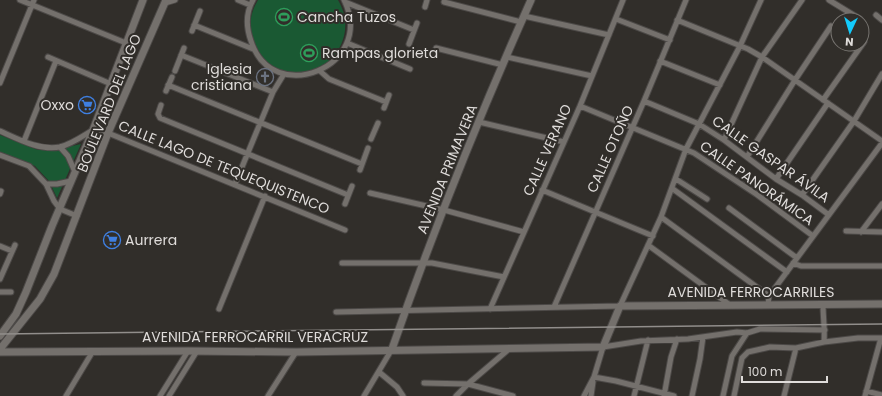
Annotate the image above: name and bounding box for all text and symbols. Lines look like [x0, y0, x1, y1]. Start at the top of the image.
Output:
sports icon: Cancha Tuzos [274, 7, 294, 27]
place label: Cancha Tuzos [297, 7, 396, 27]
north arrow [830, 12, 870, 52]
street label: BOULEVARD DEL LAGO [72, 31, 146, 175]
text: N [845, 34, 854, 50]
sports icon: Rampas glorieta [299, 43, 319, 63]
place label: Rampas glorieta [322, 43, 438, 63]
place label: Iglesia cristiana [191, 59, 252, 95]
church icon: Iglesia cristiana [255, 67, 275, 87]
place label: Oxxo [41, 95, 74, 115]
supermarket icon: Oxxo [77, 95, 97, 115]
street label: AVENIDA PRIMAVERA [412, 101, 482, 237]
street label: CALLE VERANO [518, 101, 576, 199]
street label: CALLE OTOÑO [582, 102, 638, 196]
street label: CALLE GASPAR ÁVILA [708, 111, 834, 207]
street label: CALLE LAGO DE TEQUEQUISTENCO [115, 115, 333, 219]
street label: CALLE PANORÁMICA [696, 136, 818, 230]
supermarket icon: Aurrera [102, 230, 122, 250]
place label: Aurrera [125, 230, 177, 250]
street label: AVENIDA FERROCARRILES [668, 282, 834, 302]
street label: AVENIDA FERROCARRIL VERACRUZ [142, 327, 368, 347]
scale bar [742, 358, 827, 384]
text: 100 m [748, 363, 782, 380]

